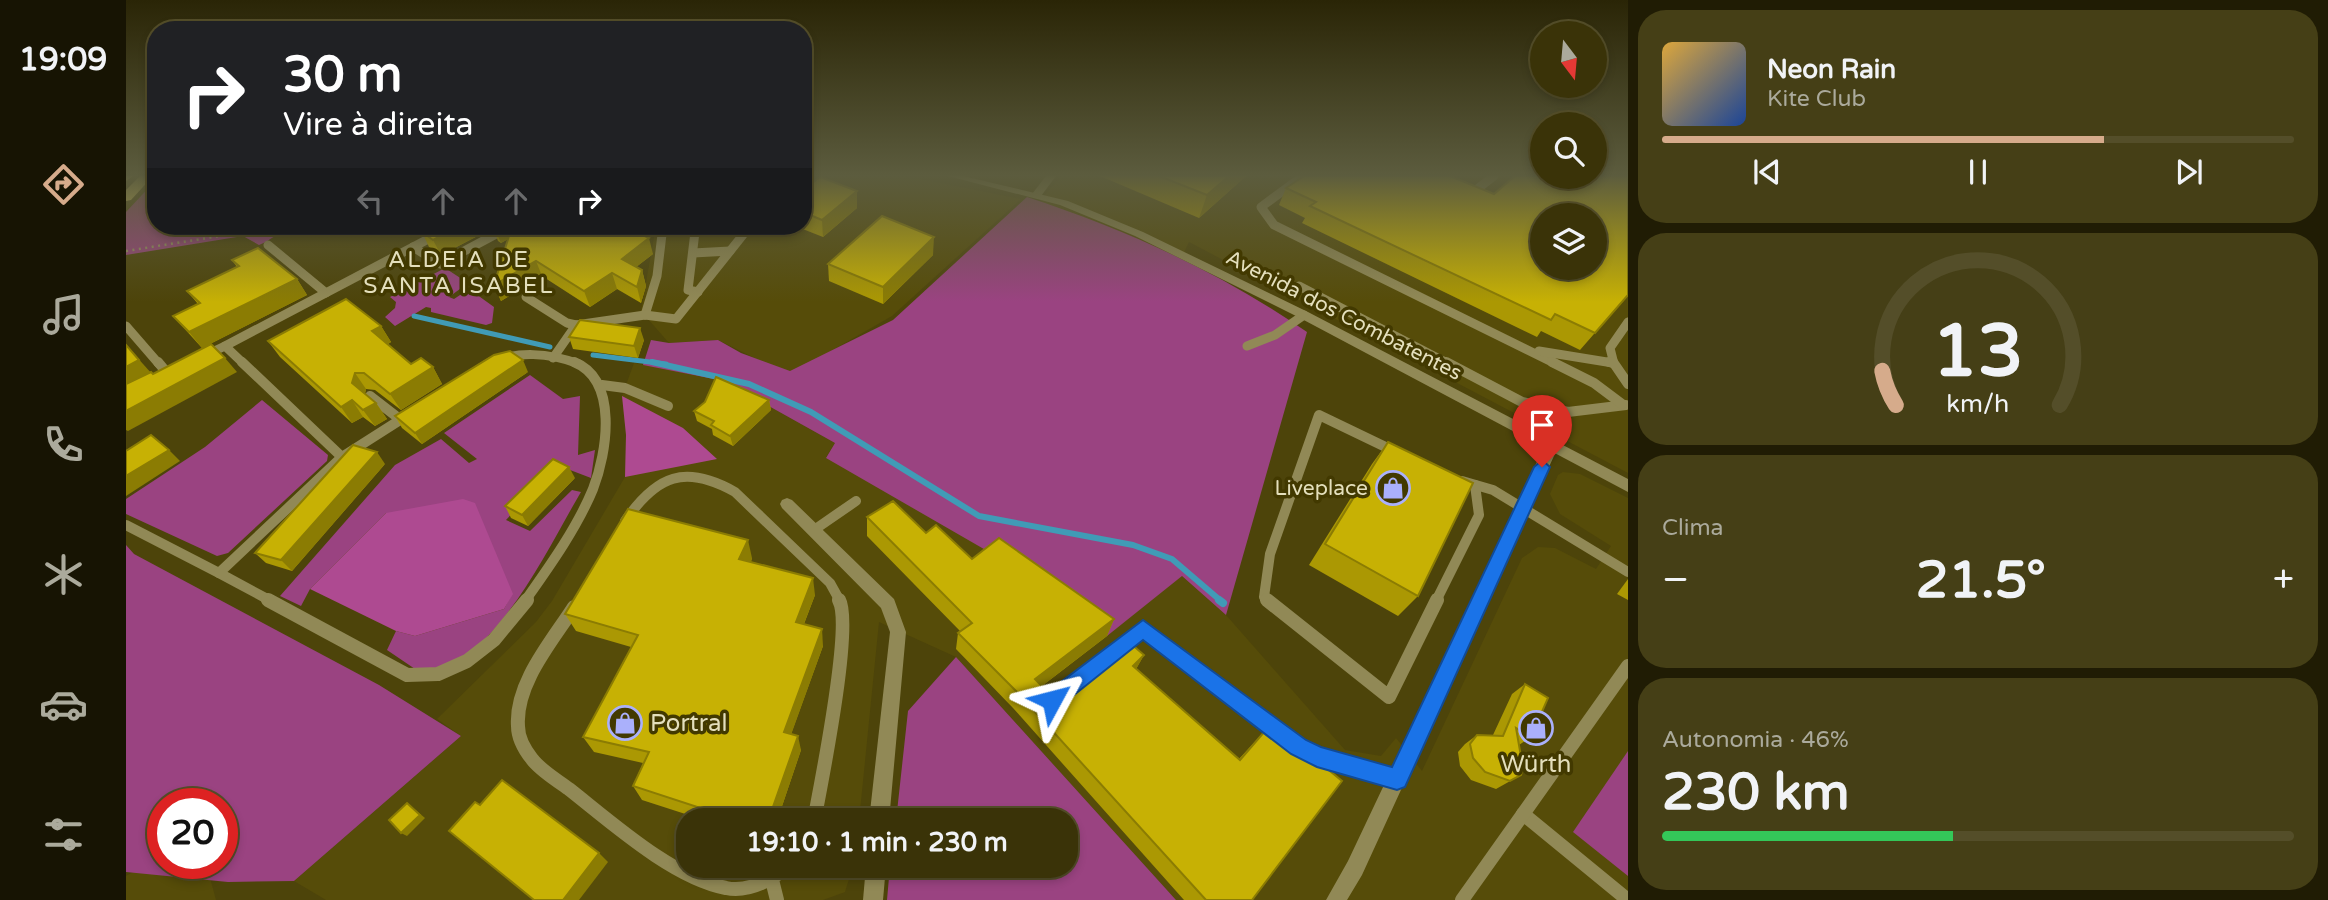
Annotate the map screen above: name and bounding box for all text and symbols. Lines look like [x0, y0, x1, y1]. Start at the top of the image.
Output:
north arrow [1530, 21, 1606, 98]
map controls [1530, 21, 1607, 280]
text: 19:09 [19, 41, 107, 79]
text: 30 m [283, 46, 402, 105]
icon: right [168, 49, 259, 140]
text: Neon Rain [1767, 54, 1896, 85]
text: Kite Club [1767, 85, 1866, 113]
text: Vire à direita [283, 106, 474, 144]
button: search [1530, 112, 1607, 189]
icon: previous [1748, 153, 1786, 191]
icon: pause [1959, 153, 1997, 191]
icon: next [2170, 153, 2208, 191]
icon: directions [39, 160, 88, 209]
icon: left [351, 182, 389, 220]
icon: ahead [424, 182, 462, 220]
icon: ahead [497, 182, 535, 220]
icon: right [570, 182, 608, 220]
button: layers [1530, 203, 1607, 280]
street label: Avenida dos Combatentes [1222, 245, 1466, 386]
district label: ALDEIA DE SANTA ISABEL [363, 246, 555, 300]
icon: music [39, 290, 88, 339]
text: 13 [1932, 308, 2024, 396]
text: km/h [1947, 389, 2009, 419]
pin [1512, 395, 1572, 467]
icon: arrive [1523, 406, 1561, 444]
icon: phone [39, 420, 88, 469]
shop icon: Liveplace [1374, 469, 1412, 507]
place label: Liveplace [1275, 476, 1368, 501]
text: Clima [1662, 514, 1723, 542]
text: 21.5° [1916, 549, 2046, 612]
icon: climate [39, 550, 88, 599]
text: − [1662, 557, 1689, 603]
text: + [2273, 557, 2294, 603]
position arrow [1015, 663, 1089, 737]
icon: car [39, 680, 88, 729]
shop icon: Portral [606, 704, 644, 742]
place label: Portral [650, 709, 727, 738]
shop icon: Würth [1517, 709, 1555, 747]
text: Autonomia · 46% [1662, 726, 1849, 754]
place label: Würth [1501, 750, 1571, 779]
text: 230 km [1662, 761, 1850, 824]
speed limit sign: 20 [147, 788, 238, 879]
icon: filters [39, 810, 88, 859]
text: 19:10 · 1 min · 230 m [746, 827, 1008, 858]

